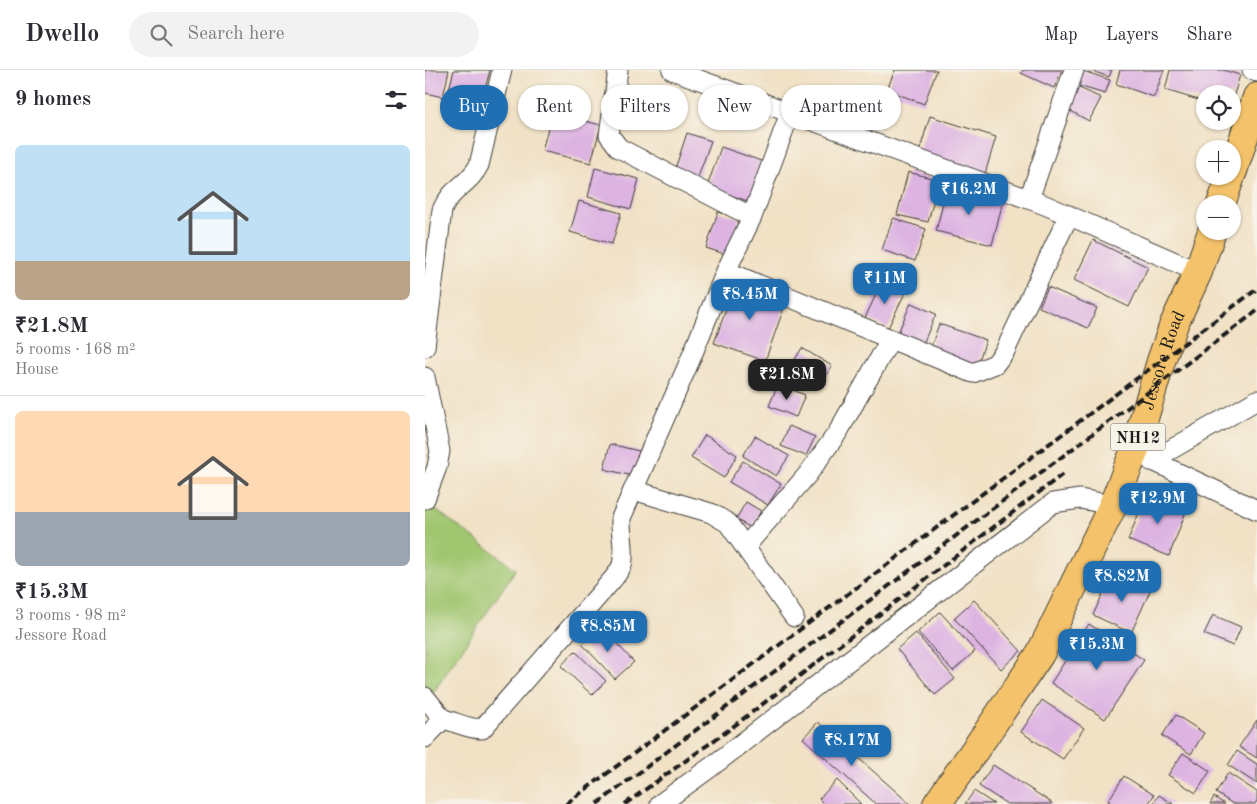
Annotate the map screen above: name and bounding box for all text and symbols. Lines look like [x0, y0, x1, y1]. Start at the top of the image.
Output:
search box [129, 12, 479, 57]
icon: search [147, 21, 175, 49]
text: Dwello [25, 23, 99, 47]
text: Search here [187, 25, 285, 44]
text: Map [1044, 26, 1078, 44]
text: Layers [1106, 26, 1158, 44]
text: Share [1186, 26, 1232, 44]
chip: Buy [440, 85, 508, 130]
chip: Rent [518, 85, 591, 130]
chip: Filters [601, 85, 688, 130]
chip: New [698, 85, 771, 130]
chip: Apartment [781, 85, 901, 130]
map controls [1196, 85, 1241, 240]
button: locate [1196, 85, 1241, 130]
icon: filters [382, 86, 410, 114]
text: 9 homes [15, 89, 91, 110]
button: + [1196, 140, 1241, 185]
pin: ₹16.2M [928, 174, 1010, 216]
icon: home [168, 178, 258, 268]
text: ₹16.2M [941, 182, 997, 198]
button: − [1196, 195, 1241, 240]
pin: ₹11M [855, 262, 915, 305]
text: ₹11M [864, 271, 906, 287]
pin: ₹8.45M [709, 278, 791, 321]
text: ₹8.45M [722, 287, 778, 303]
street label: Jessore Road [1139, 308, 1189, 412]
text: ₹21.8M [15, 316, 88, 337]
text: 5 rooms · 168 m² [15, 342, 135, 358]
pin: ₹21.8M [746, 358, 828, 401]
text: House [15, 362, 58, 378]
text: ₹21.8M [759, 367, 815, 383]
road number: NH12 [1111, 424, 1165, 451]
icon: home [168, 443, 258, 533]
pin: ₹12.9M [1117, 482, 1199, 525]
text: ₹12.9M [1130, 491, 1186, 507]
pin: ₹8.82M [1081, 560, 1163, 603]
text: ₹8.82M [1094, 569, 1150, 585]
text: ₹15.3M [15, 582, 88, 603]
text: 3 rooms · 98 m² [15, 608, 126, 624]
pin: ₹8.85M [567, 610, 649, 653]
text: ₹8.85M [580, 619, 636, 635]
text: Jessore Road [15, 628, 107, 644]
pin: ₹15.3M [1056, 628, 1138, 671]
text: ₹15.3M [1069, 637, 1125, 653]
pin: ₹8.17M [811, 724, 893, 767]
text: ₹8.17M [824, 733, 880, 749]

